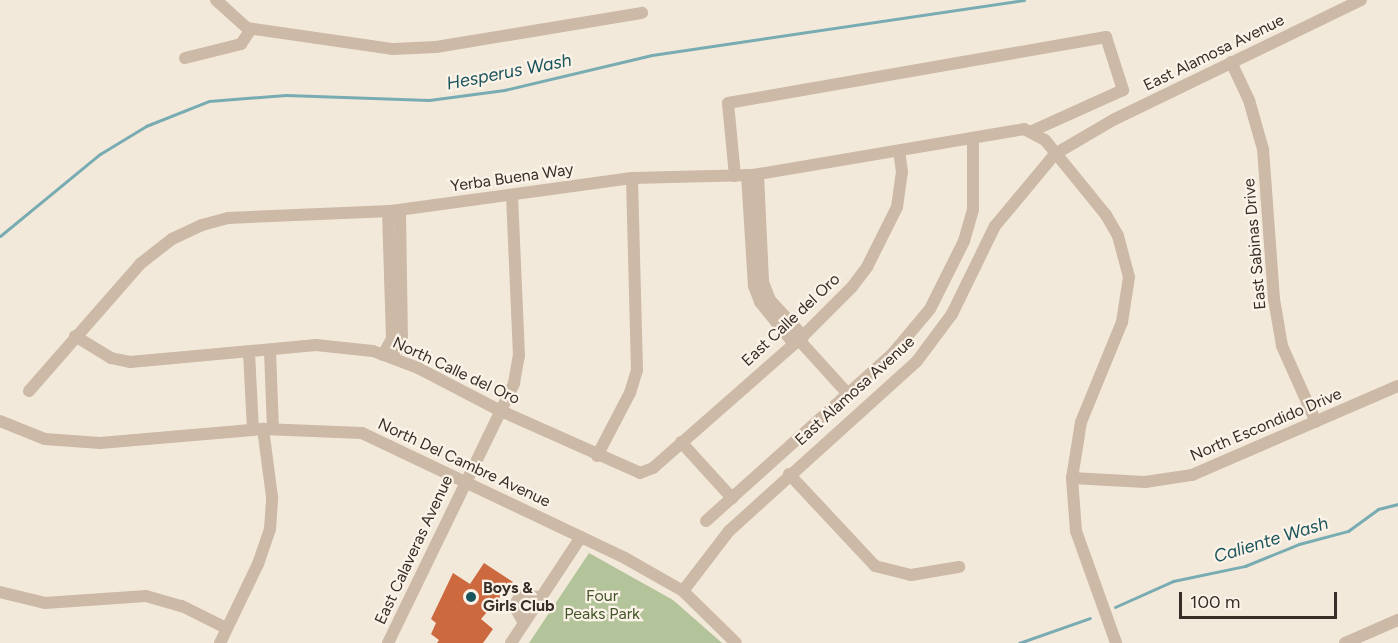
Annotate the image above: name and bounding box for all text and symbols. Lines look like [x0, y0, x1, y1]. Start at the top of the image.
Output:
street label: East Alamosa Avenue [1141, 11, 1287, 95]
water label: Hesperus Wash [445, 49, 573, 95]
street label: Yerba Buena Way [449, 160, 575, 196]
street label: East Sabinas Drive [1240, 178, 1270, 310]
street label: East Calle del Oro [738, 270, 844, 370]
street label: East Alamosa Avenue [791, 332, 919, 450]
street label: North Calle del Oro [389, 333, 523, 409]
street label: North Escondido Drive [1187, 384, 1345, 466]
street label: North Del Cambre Avenue [375, 415, 553, 511]
street label: East Calaveras Avenue [371, 472, 457, 628]
water label: Caliente Wash [1211, 512, 1331, 568]
place label: Boys & Girls Club [483, 578, 555, 616]
scale bar [1182, 580, 1340, 618]
park label: Four Peaks Park [564, 586, 640, 624]
marker: Boys & Girls Club [464, 590, 478, 604]
text: 100 m [1190, 591, 1240, 613]

